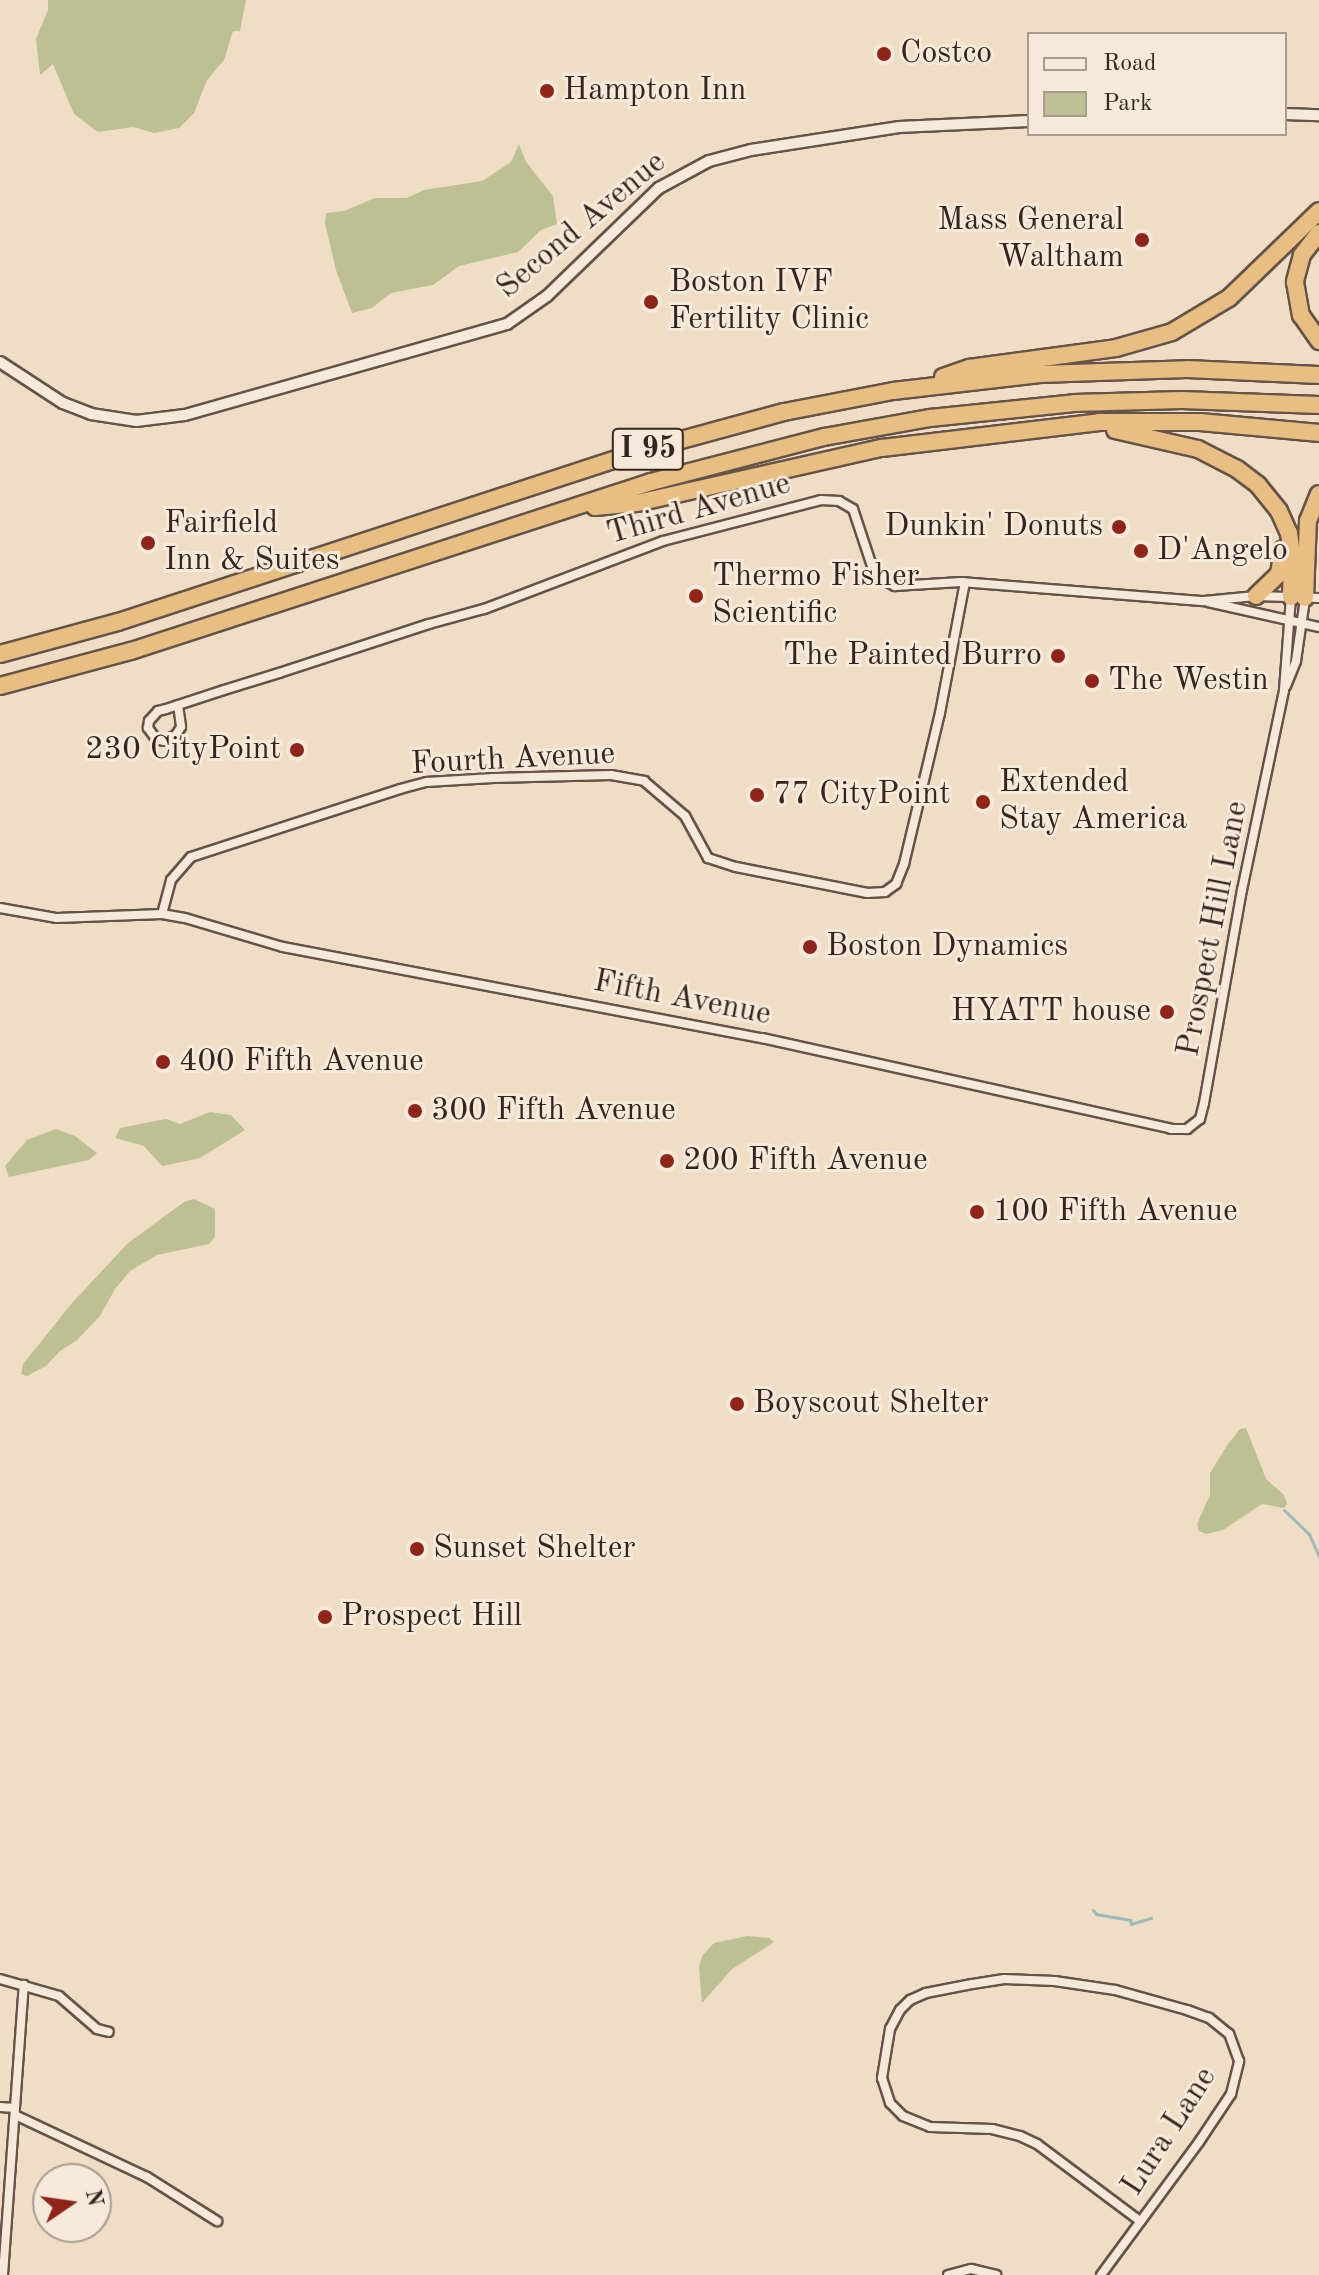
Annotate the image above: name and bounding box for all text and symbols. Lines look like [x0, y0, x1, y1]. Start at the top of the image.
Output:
legend [1027, 32, 1287, 136]
place label: Costco [900, 35, 992, 73]
marker: Costco [875, 45, 893, 63]
text: Road [1103, 52, 1156, 76]
place label: Hampton Inn [563, 72, 746, 110]
marker: Hampton Inn [538, 82, 556, 100]
text: Park [1103, 92, 1152, 116]
street label: Second Avenue [490, 144, 674, 308]
place label: Mass General Waltham [937, 203, 1124, 278]
marker: Mass General Waltham [1131, 229, 1153, 251]
place label: Boston IVF Fertility Clinic [669, 265, 869, 340]
marker: Boston IVF Fertility Clinic [640, 291, 662, 313]
road number: I 95 [610, 423, 686, 475]
street label: Third Avenue [603, 465, 795, 555]
place label: Fairfield Inn & Suites [164, 506, 340, 581]
place label: Dunkin' Donuts [884, 508, 1103, 546]
marker: Dunkin' Donuts [1110, 518, 1128, 536]
place label: D'Angelo [1157, 532, 1288, 570]
marker: Fairfield Inn & Suites [139, 534, 157, 552]
marker: D'Angelo [1132, 542, 1150, 560]
place label: Thermo Fisher Scientific [712, 559, 920, 634]
marker: Thermo Fisher Scientific [687, 587, 705, 605]
place label: The Painted Burro [783, 637, 1042, 675]
marker: The Painted Burro [1049, 647, 1067, 665]
place label: The Westin [1108, 662, 1269, 700]
marker: The Westin [1083, 672, 1101, 690]
place label: 230 CityPoint [85, 731, 281, 769]
street label: Fourth Avenue [410, 735, 616, 785]
marker: 230 CityPoint [288, 741, 306, 759]
place label: Extended Stay America [999, 765, 1187, 840]
place label: 77 CityPoint [773, 776, 950, 814]
marker: 77 CityPoint [748, 786, 766, 804]
marker: Extended Stay America [974, 793, 992, 811]
street label: Prospect Hill Lane [1170, 798, 1258, 1060]
place label: Boston Dynamics [826, 928, 1068, 966]
marker: Boston Dynamics [801, 938, 819, 956]
street label: Fifth Avenue [590, 963, 774, 1035]
place label: HYATT house [951, 993, 1151, 1031]
marker: HYATT house [1158, 1003, 1176, 1021]
place label: 400 Fifth Avenue [179, 1043, 424, 1081]
marker: 400 Fifth Avenue [154, 1053, 172, 1071]
place label: 300 Fifth Avenue [431, 1092, 676, 1130]
marker: 300 Fifth Avenue [406, 1102, 424, 1120]
place label: 200 Fifth Avenue [683, 1142, 928, 1180]
marker: 200 Fifth Avenue [658, 1152, 676, 1170]
place label: 100 Fifth Avenue [993, 1193, 1238, 1231]
marker: 100 Fifth Avenue [968, 1203, 986, 1221]
place label: Boyscout Shelter [753, 1385, 989, 1423]
marker: Boyscout Shelter [728, 1395, 746, 1413]
place label: Sunset Shelter [433, 1530, 636, 1568]
marker: Sunset Shelter [408, 1540, 426, 1558]
place label: Prospect Hill [341, 1598, 522, 1636]
marker: Prospect Hill [316, 1608, 334, 1626]
street label: Lura Lane [1114, 2060, 1226, 2204]
north arrow [32, 2163, 112, 2243]
text: N [81, 2187, 106, 2209]

